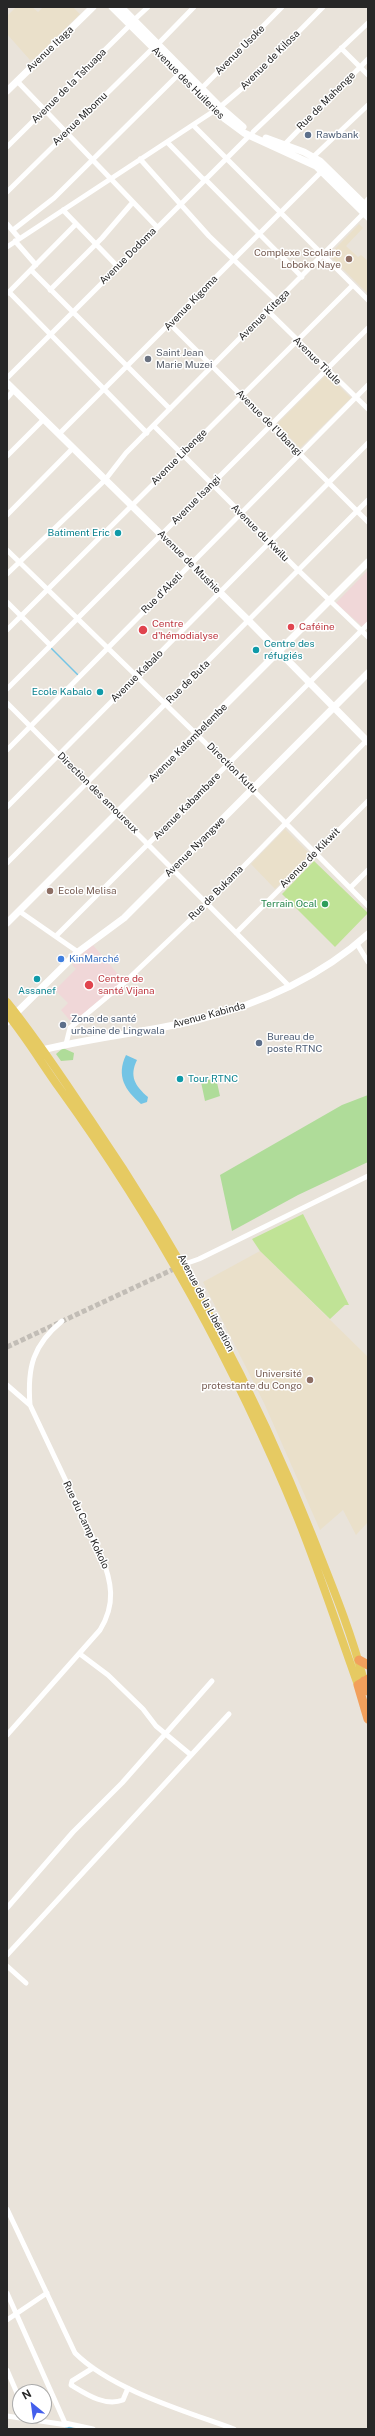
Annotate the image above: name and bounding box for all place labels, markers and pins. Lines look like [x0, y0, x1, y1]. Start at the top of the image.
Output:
place label: Rawbank [316, 129, 359, 141]
marker: Rawbank [303, 130, 313, 140]
place label: Complexe Scolaire Loboko Naye [254, 247, 341, 270]
marker: Complexe Scolaire Loboko Naye [344, 254, 354, 264]
place label: Saint Jean Marie Muzei [156, 347, 212, 370]
marker: Saint Jean Marie Muzei [143, 354, 153, 364]
place label: Batiment Eric [47, 527, 110, 539]
marker: Batiment Eric [113, 528, 123, 538]
place label: Centre d'hémodialyse [152, 618, 218, 642]
place label: Caféine [299, 621, 335, 633]
marker: Caféine [286, 622, 296, 632]
marker: Centre d'hémodialyse [137, 624, 149, 636]
place label: Centre des réfugiés [264, 638, 315, 662]
marker: Centre des réfugiés [251, 645, 261, 655]
place label: Ecole Kabalo [32, 686, 92, 698]
marker: Ecole Kabalo [95, 687, 105, 697]
place label: Ecole Melisa [58, 885, 117, 897]
marker: Ecole Melisa [45, 886, 55, 896]
place label: Terrain Ocal [261, 898, 317, 910]
marker: Terrain Ocal [320, 899, 330, 909]
place label: KinMarché [69, 953, 119, 965]
marker: KinMarché [56, 954, 66, 964]
place label: Centre de santé Vijana [98, 973, 155, 996]
marker: Assanef [32, 974, 42, 984]
marker: Centre de santé Vijana [83, 979, 95, 991]
place label: Assanef [18, 985, 56, 997]
place label: Zone de santé urbaine de Lingwala [71, 1013, 165, 1036]
marker: Zone de santé urbaine de Lingwala [58, 1020, 68, 1030]
place label: Bureau de poste RTNC [267, 1031, 322, 1054]
marker: Bureau de poste RTNC [254, 1038, 264, 1048]
place label: Tour RTNC [188, 1073, 238, 1085]
marker: Tour RTNC [175, 1074, 185, 1084]
place label: Université protestante du Congo [201, 1368, 302, 1392]
marker: Université protestante du Congo [305, 1375, 315, 1385]

